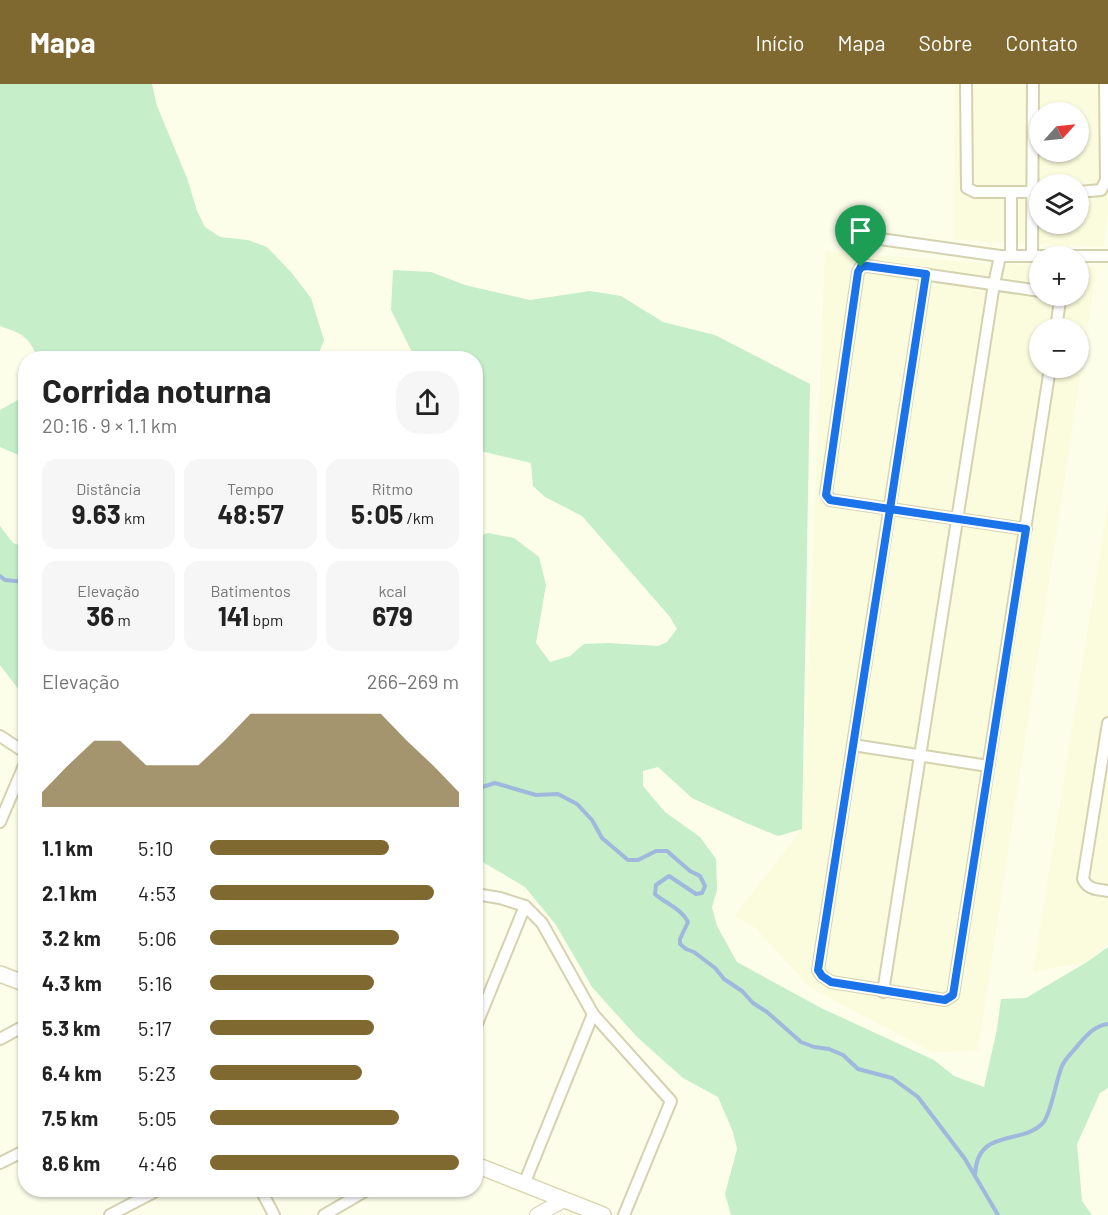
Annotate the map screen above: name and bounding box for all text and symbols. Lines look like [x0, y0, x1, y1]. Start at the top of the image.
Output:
text: Mapa [30, 25, 96, 59]
text: Início [756, 30, 804, 55]
text: Mapa [837, 30, 886, 55]
text: Sobre [919, 30, 972, 55]
text: Contato [1005, 30, 1078, 55]
north arrow [1029, 102, 1089, 162]
map controls [1029, 102, 1089, 378]
button: layers [1029, 174, 1089, 234]
pin [835, 205, 886, 267]
icon: arrive [844, 214, 877, 247]
button: + [1029, 246, 1089, 306]
button: − [1029, 318, 1089, 378]
text: Corrida noturna [42, 370, 271, 410]
button: share [396, 371, 459, 434]
text: 20:16 · 9 × 1.1 km [42, 413, 177, 437]
text: Distância [76, 479, 141, 498]
text: Tempo [227, 479, 274, 498]
text: Ritmo [372, 479, 413, 498]
text: 9.63 [72, 498, 121, 529]
text: 48:57 [217, 498, 284, 529]
text: 5:05 [351, 498, 403, 529]
text: km [121, 508, 145, 527]
text: /km [403, 508, 434, 527]
text: Elevação [77, 581, 140, 600]
text: Batimentos [210, 581, 291, 600]
text: kcal [379, 581, 406, 600]
text: 36 [86, 600, 114, 631]
text: 141 [218, 600, 249, 631]
text: 679 [372, 600, 413, 631]
text: m [114, 610, 131, 629]
text: bpm [249, 610, 283, 629]
text: Elevação [42, 669, 120, 693]
text: 266–269 m [367, 669, 459, 693]
text: 1.1 km [42, 836, 93, 860]
text: 5:10 [138, 836, 173, 860]
text: 2.1 km [42, 881, 97, 905]
text: 4:53 [138, 881, 176, 905]
text: 3.2 km [42, 926, 101, 950]
text: 5:06 [138, 926, 177, 950]
text: 4.3 km [42, 971, 102, 995]
text: 5:16 [138, 971, 172, 995]
text: 5.3 km [42, 1016, 100, 1040]
text: 5:17 [138, 1016, 172, 1040]
text: 6.4 km [42, 1061, 102, 1085]
text: 5:23 [138, 1061, 176, 1085]
text: 7.5 km [42, 1106, 98, 1130]
text: 5:05 [138, 1106, 177, 1130]
text: 8.6 km [42, 1151, 100, 1175]
text: 4:46 [138, 1151, 177, 1175]

